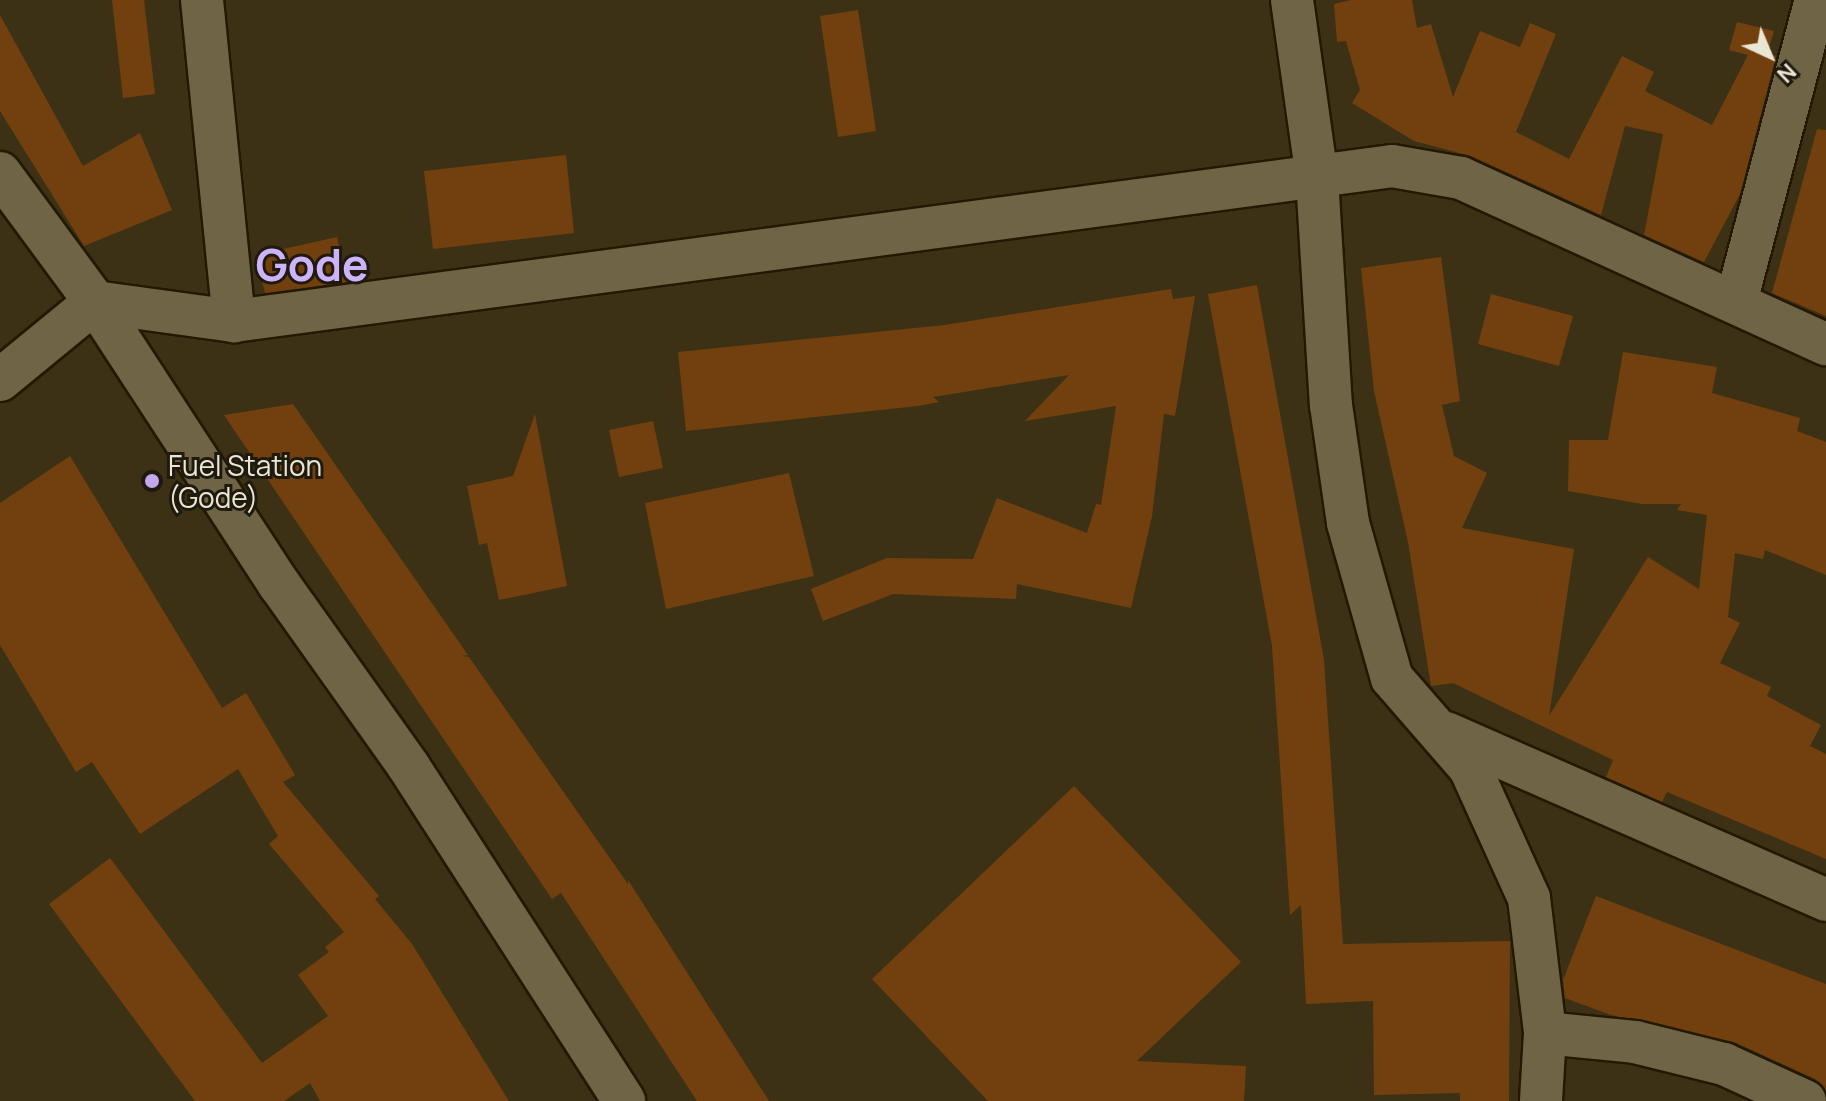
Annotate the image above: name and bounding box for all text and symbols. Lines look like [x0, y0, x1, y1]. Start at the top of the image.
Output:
north arrow [1730, 16, 1810, 96]
text: N [1771, 57, 1803, 90]
district label: Gode [255, 238, 369, 290]
place label: Fuel Station (Gode) [168, 448, 322, 514]
marker: Fuel Station (Gode) [143, 472, 161, 490]

